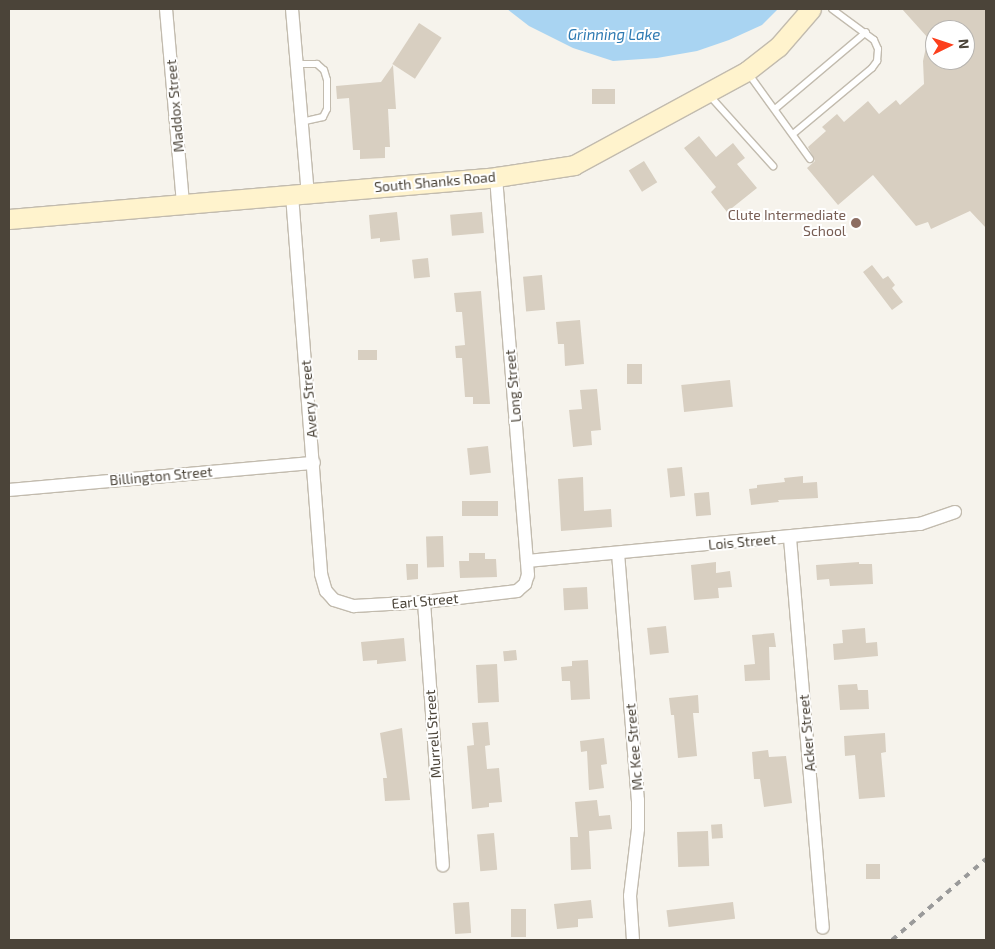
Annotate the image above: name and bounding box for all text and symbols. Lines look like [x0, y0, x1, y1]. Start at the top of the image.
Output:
north arrow [925, 20, 975, 70]
water label: Grinning Lake [568, 26, 660, 44]
text: N [956, 38, 973, 50]
street label: Maddox Street [163, 59, 187, 153]
street label: South Shanks Road [374, 168, 496, 196]
place label: Clute Intermediate School [728, 207, 846, 240]
marker: Clute Intermediate School [850, 217, 862, 229]
street label: Long Street [501, 349, 525, 423]
street label: Avery Street [297, 359, 321, 439]
street label: Billington Street [109, 463, 213, 489]
street label: Lois Street [708, 531, 776, 553]
street label: Earl Street [391, 590, 459, 612]
street label: Murrell Street [422, 689, 444, 779]
street label: Acker Street [795, 694, 819, 772]
street label: Mc Kee Street [622, 703, 646, 791]

